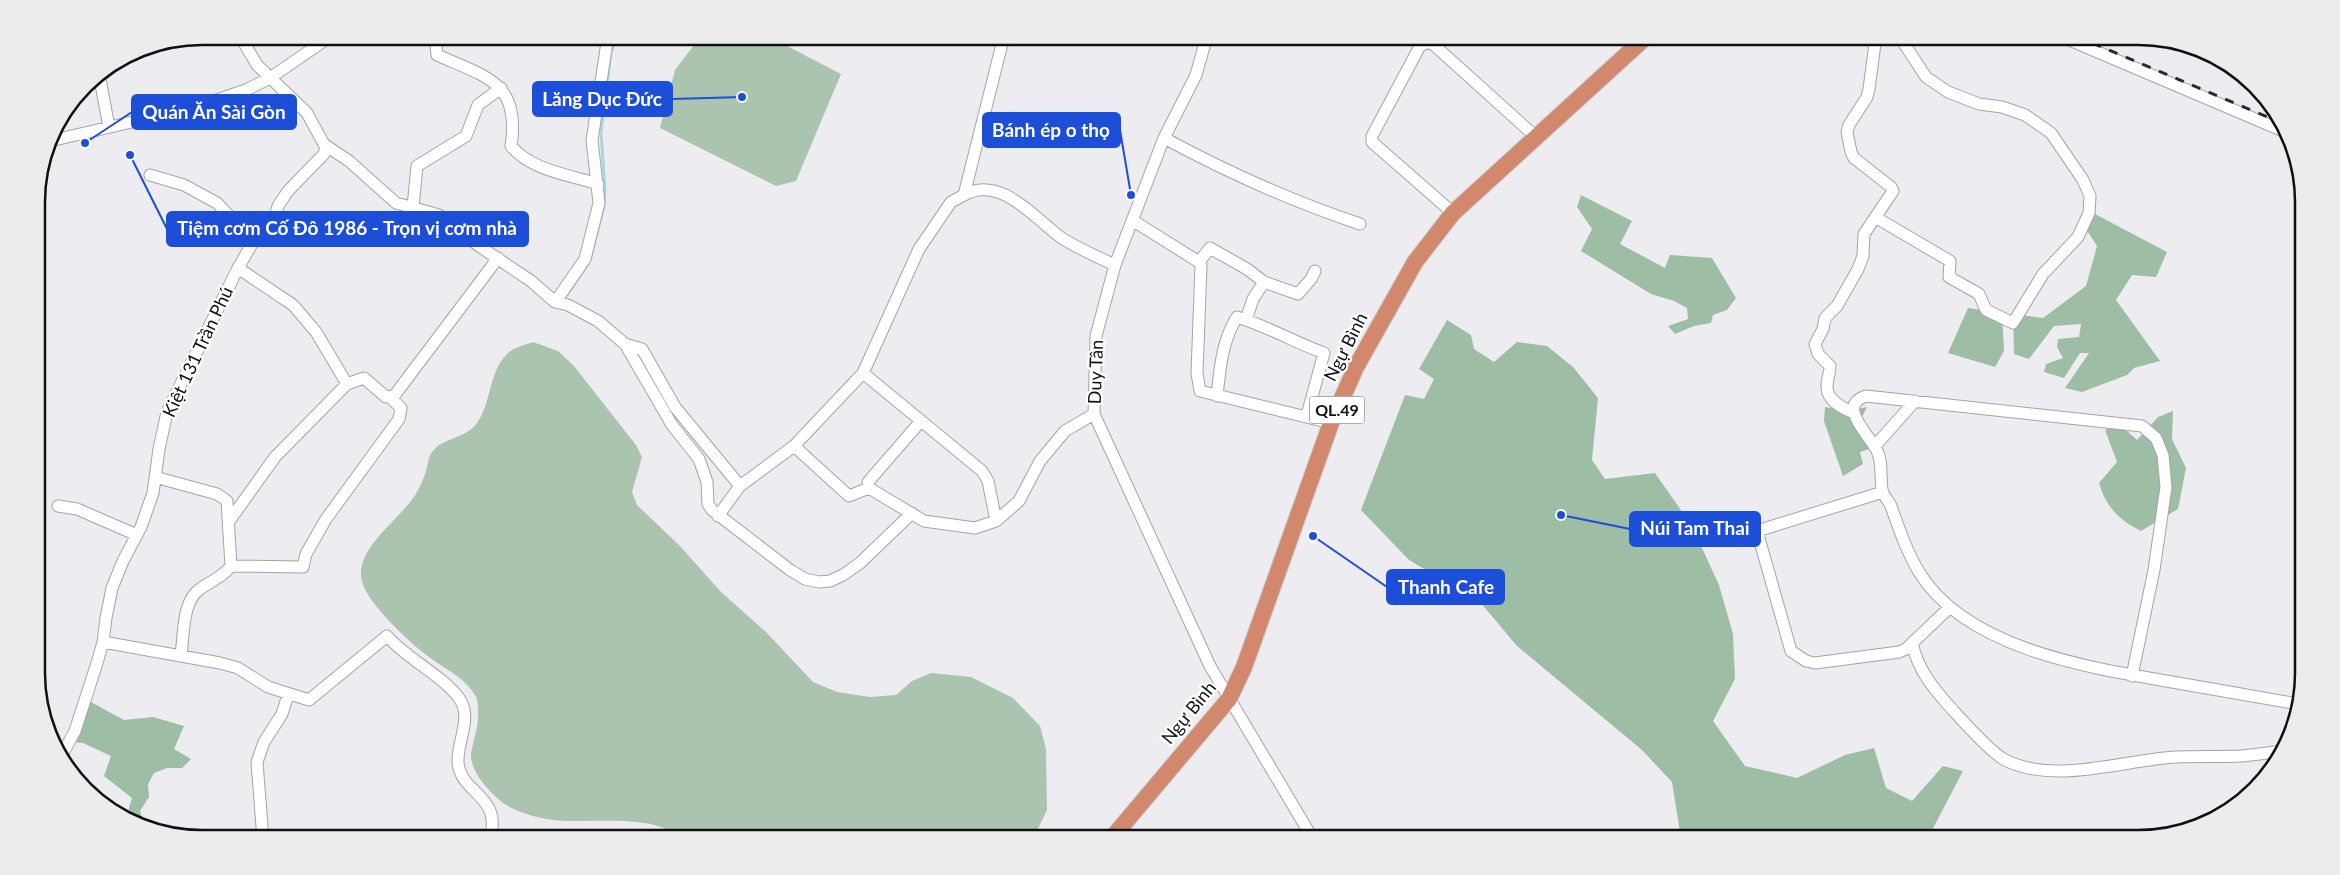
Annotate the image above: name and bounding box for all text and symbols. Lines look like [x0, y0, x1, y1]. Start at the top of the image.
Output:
callout: Lăng Dục Đức [533, 82, 672, 116]
text: Lăng Dục Đức [542, 87, 662, 110]
callout: Quán Ăn Sài Gòn [132, 95, 296, 129]
text: Quán Ăn Sài Gòn [142, 100, 286, 123]
callout: Bánh ép o thọ [983, 113, 1120, 147]
text: Bánh ép o thọ [992, 118, 1110, 141]
callout: Tiệm cơm Cố Đô 1986 - Trọn vị cơm nhà [167, 212, 528, 246]
text: Tiệm cơm Cố Đô 1986 - Trọn vị cơm nhà [177, 216, 517, 239]
street label: Kiệt 131 Trần Phú [157, 283, 237, 420]
street label: Ngự Bình [1318, 309, 1372, 385]
street label: Duy Tân [1083, 339, 1107, 405]
road number: QL.49 [1310, 396, 1364, 424]
callout: Núi Tam Thai [1630, 512, 1760, 546]
text: Núi Tam Thai [1640, 516, 1750, 539]
callout: Thanh Cafe [1387, 570, 1504, 604]
text: Thanh Cafe [1398, 575, 1494, 598]
street label: Ngự Bình [1156, 677, 1220, 748]

